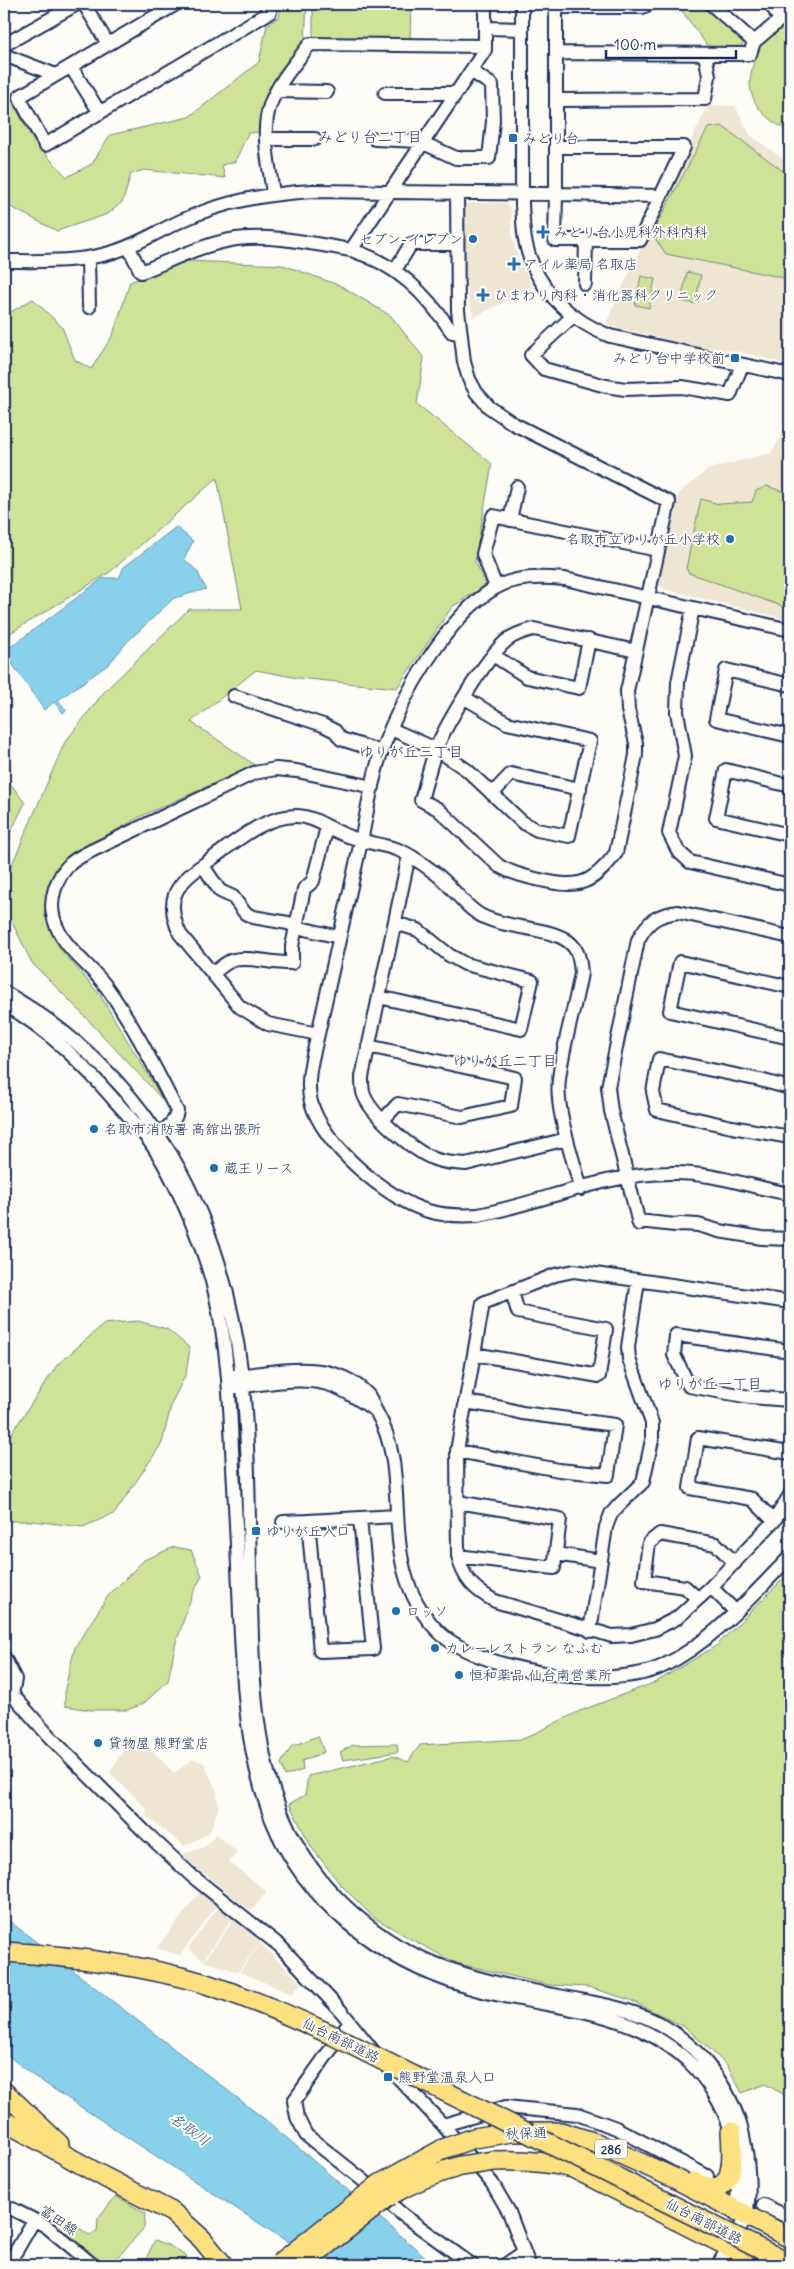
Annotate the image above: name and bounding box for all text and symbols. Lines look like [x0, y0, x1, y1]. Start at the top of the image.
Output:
scale bar [606, 28, 736, 60]
text: 100 m [614, 35, 656, 54]
district label: みどり台二丁目 [317, 127, 423, 146]
place label: みどり台 [523, 129, 579, 147]
marker: みどり台 [507, 132, 519, 144]
place label: みどり台小児科外科内科 [554, 223, 708, 241]
marker: みどり台小児科外科内科 [536, 225, 550, 239]
place label: セブン-イレブン [359, 230, 463, 248]
marker: セブン-イレブン [467, 233, 479, 245]
place label: アイル薬局 名取店 [524, 255, 638, 273]
marker: アイル薬局 名取店 [508, 258, 520, 270]
place label: ひまわり内科・消化器科クリニック [494, 286, 718, 304]
marker: ひまわり内科・消化器科クリニック [476, 288, 490, 302]
place label: みどり台中学校前 [613, 349, 725, 367]
marker: みどり台中学校前 [729, 352, 741, 364]
place label: 名取市立ゆりが丘小学校 [566, 530, 720, 548]
marker: 名取市立ゆりが丘小学校 [724, 533, 736, 545]
district label: ゆりが丘三丁目 [358, 742, 464, 761]
district label: ゆりが丘二丁目 [452, 1051, 558, 1070]
place label: 名取市消防署 高舘出張所 [104, 1120, 261, 1138]
marker: 名取市消防署 高舘出張所 [88, 1123, 100, 1135]
place label: 蔵王リース [224, 1159, 293, 1177]
marker: 蔵王リース [208, 1162, 220, 1174]
district label: ゆりが丘一丁目 [657, 1374, 763, 1393]
place label: ゆりが丘入口 [266, 1522, 350, 1540]
marker: ゆりが丘入口 [250, 1525, 262, 1537]
place label: ロッソ [406, 1602, 448, 1620]
marker: ロッソ [390, 1605, 402, 1617]
place label: カレーレストラン なふむ [445, 1639, 603, 1657]
marker: カレーレストラン なふむ [429, 1642, 441, 1654]
place label: 恒和薬品 仙台南営業所 [469, 1666, 612, 1684]
marker: 恒和薬品 仙台南営業所 [453, 1669, 465, 1681]
place label: 貸物屋 熊野堂店 [108, 1734, 209, 1752]
marker: 貸物屋 熊野堂店 [92, 1737, 104, 1749]
street label: 仙台南部道路 [299, 2013, 383, 2067]
place label: 熊野堂温泉入口 [398, 2068, 496, 2086]
marker: 熊野堂温泉入口 [382, 2071, 394, 2083]
water label: 名取川 [166, 2108, 214, 2150]
street label: 秋保通 [505, 2123, 547, 2143]
road number: 286 [595, 2140, 627, 2158]
street label: 仙台南部道路 [662, 2194, 746, 2248]
street label: 富田線 [37, 2201, 81, 2239]

